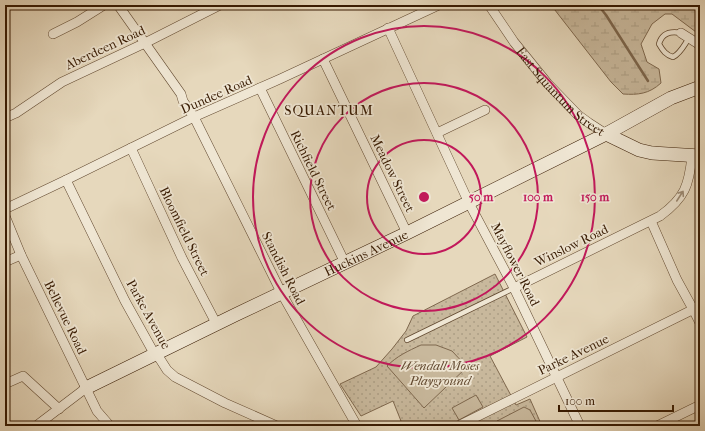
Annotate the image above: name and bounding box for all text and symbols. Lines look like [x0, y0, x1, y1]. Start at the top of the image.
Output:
street label: Aberdeen Road [62, 22, 148, 73]
street label: East Squantum Street [513, 44, 608, 140]
street label: Dundee Road [178, 72, 255, 117]
district label: SQUANTUM [284, 102, 374, 119]
street label: Richfield Street [288, 128, 340, 213]
street label: Meadow Street [367, 132, 418, 215]
street label: Bloomfield Street [157, 184, 213, 279]
centre of rings [417, 190, 431, 204]
text: 50 m [469, 190, 494, 204]
text: 100 m [523, 190, 554, 204]
text: 150 m [581, 190, 610, 204]
one-way arrow [676, 191, 684, 202]
street label: Mayflower Road [488, 220, 543, 309]
street label: Winslow Road [531, 221, 611, 270]
street label: Huckins Avenue [322, 226, 411, 279]
street label: Standish Road [259, 229, 309, 308]
street label: Parke Avenue [123, 277, 174, 352]
street label: Bellevue Road [41, 278, 90, 357]
street label: Parke Avenue [535, 331, 612, 378]
park label: Wendall Moses Playground [401, 358, 480, 388]
scale bar [559, 387, 673, 413]
text: 100 m [565, 394, 595, 408]

